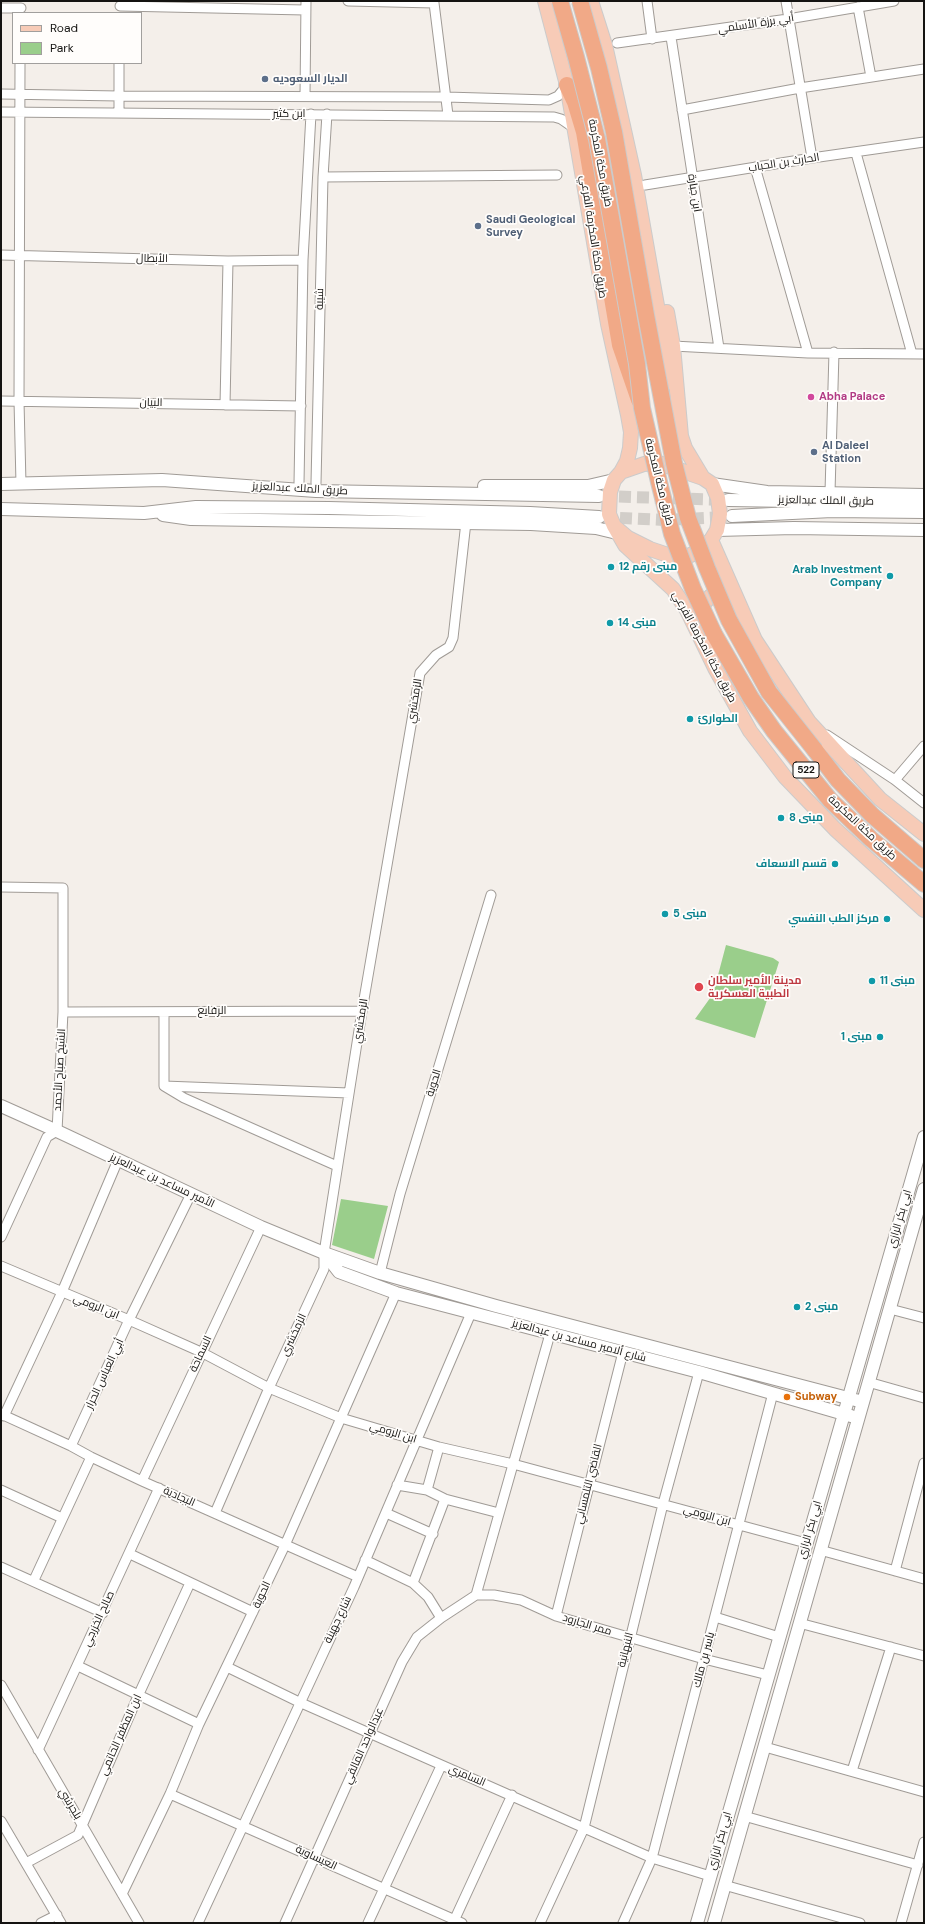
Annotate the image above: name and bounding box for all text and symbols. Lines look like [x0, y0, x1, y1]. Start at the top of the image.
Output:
street label: أبي برزة الأسلمي [717, 11, 795, 37]
legend [12, 12, 142, 64]
text: Road [50, 20, 78, 36]
text: Park [50, 40, 74, 56]
place label: الديار السعوديه [273, 72, 348, 86]
marker: الديار السعوديه [260, 74, 270, 84]
street label: ابن كثير [272, 107, 306, 121]
street label: طريق مكة المكرمة [585, 118, 615, 208]
street label: الحارث بن الحباب [748, 151, 820, 175]
street label: ابن جبارة [684, 173, 704, 213]
street label: طريق مكة المكرمة الفرعي [577, 174, 609, 300]
place label: Saudi Geological Survey [486, 213, 575, 239]
marker: Saudi Geological Survey [473, 221, 483, 231]
street label: الأبطال [136, 252, 168, 266]
street label: شيبة [313, 288, 327, 310]
place label: Abha Palace [819, 390, 885, 404]
marker: Abha Palace [806, 392, 816, 402]
street label: البيان [139, 396, 163, 410]
street label: طريق مكة المكرمة [642, 437, 676, 527]
place label: Al Daleel Station [822, 439, 869, 465]
marker: Al Daleel Station [809, 447, 819, 457]
street label: طريق الملك عبدالعزيز [252, 480, 348, 498]
street label: طريق الملك عبدالعزيز [778, 494, 874, 508]
place label: مبنى رقم 12 [619, 560, 677, 574]
marker: مبنى رقم 12 [606, 562, 616, 572]
place label: Arab Investment Company [792, 563, 882, 589]
marker: Arab Investment Company [885, 571, 895, 581]
street label: طريق مكة المكرمة الفرعي [669, 589, 739, 705]
place label: مبنى 14 [618, 616, 656, 630]
marker: مبنى 14 [605, 618, 615, 628]
street label: الزمخشري [405, 678, 425, 724]
place label: الطوارئ [698, 712, 738, 726]
marker: الطوارئ [685, 714, 695, 724]
road number: 522 [793, 762, 819, 778]
street label: طريق مكة المكرمة [825, 793, 899, 863]
place label: مبنى 8 [789, 811, 823, 825]
marker: مبنى 8 [776, 813, 786, 823]
place label: قسم الاسعاف [756, 857, 827, 871]
marker: قسم الاسعاف [830, 859, 840, 869]
place label: مبنى 5 [673, 907, 707, 921]
marker: مبنى 5 [660, 909, 670, 919]
place label: مركز الطب النفسي [788, 912, 879, 926]
marker: مركز الطب النفسي [882, 914, 892, 924]
place label: مدينة الأمير سلطان الطبية العسكرية [708, 974, 801, 1000]
place label: مبنى 11 [880, 974, 915, 988]
marker: مبنى 11 [867, 976, 877, 986]
marker: مدينة الأمير سلطان الطبية العسكرية [693, 981, 705, 993]
street label: الزمخشري [351, 998, 371, 1044]
street label: الرفايع [197, 1004, 227, 1018]
street label: الشيخ صباح الأحمد [51, 1028, 69, 1112]
place label: مبنى 1 [841, 1030, 872, 1044]
marker: مبنى 1 [875, 1032, 885, 1042]
street label: الحوية [424, 1068, 444, 1098]
street label: الأمير مساعد بن عبدالعزيز [107, 1151, 217, 1211]
street label: ابي بكر الرازي [885, 1188, 915, 1250]
street label: ابن الرومي [71, 1292, 121, 1322]
place label: مبنى 2 [805, 1300, 838, 1314]
marker: مبنى 2 [792, 1302, 802, 1312]
street label: الزمخشري [278, 1312, 310, 1358]
street label: شارع ألامير مساعد بن عبدالعزيز [510, 1317, 648, 1365]
street label: السماحة [187, 1334, 215, 1374]
street label: أبي العباس الحرار [83, 1337, 127, 1411]
place label: Subway [795, 1390, 837, 1404]
marker: Subway [782, 1392, 792, 1402]
street label: ابن الرومي [368, 1420, 418, 1446]
street label: القاضي التلمساني [573, 1443, 605, 1525]
street label: البجادية [161, 1484, 197, 1510]
street label: ابي بكر الرازي [795, 1499, 825, 1561]
street label: ابن الرومي [682, 1503, 732, 1529]
street label: الحوية [250, 1579, 274, 1611]
street label: صالح الخزرجي [80, 1589, 118, 1649]
street label: شارع جهينة [321, 1594, 355, 1646]
street label: ممر الجارود [561, 1611, 613, 1639]
street label: النبهانية [615, 1631, 637, 1669]
street label: ياسر بن مالك [690, 1631, 718, 1689]
street label: ابن المظفر الحاتمي [97, 1692, 145, 1778]
street label: عبدالواحد المالقي [341, 1706, 387, 1786]
street label: السامري [447, 1762, 487, 1790]
street label: بلجرشي [56, 1786, 84, 1822]
street label: ابي بكر الرازي [705, 1810, 735, 1872]
street label: العيساوية [293, 1843, 339, 1873]

